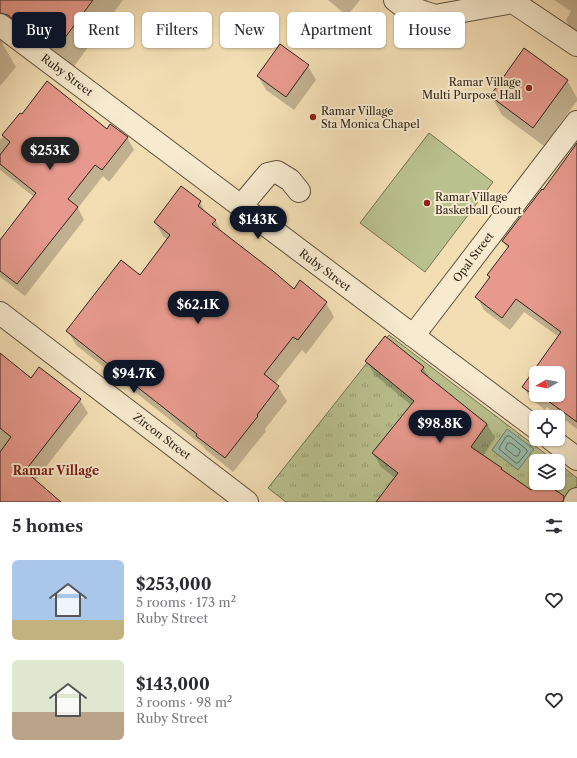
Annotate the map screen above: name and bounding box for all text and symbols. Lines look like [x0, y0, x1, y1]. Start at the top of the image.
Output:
chip: Buy [12, 12, 66, 48]
chip: Rent [74, 12, 134, 48]
chip: Filters [142, 12, 212, 48]
chip: New [220, 12, 279, 48]
chip: Apartment [287, 12, 386, 48]
chip: House [394, 12, 465, 48]
street label: Ruby Street [38, 51, 96, 99]
place label: Ramar Village Multi Purpose Hall [422, 75, 522, 102]
marker: Ramar Village Multi Purpose Hall [524, 83, 534, 93]
place label: Ramar Village Sta Monica Chapel [321, 104, 420, 131]
marker: Ramar Village Sta Monica Chapel [308, 112, 318, 122]
pin: $253K [22, 137, 78, 171]
text: $253K [30, 142, 70, 158]
place label: Ramar Village Basketball Court [435, 190, 522, 217]
marker: Ramar Village Basketball Court [422, 198, 432, 208]
pin: $143K [230, 206, 286, 240]
text: $143K [239, 211, 277, 227]
street label: Opal Street [450, 229, 496, 285]
street label: Ruby Street [296, 246, 354, 294]
pin: $62.1K [165, 291, 231, 325]
text: $62.1K [177, 296, 219, 312]
pin: $94.7K [101, 360, 167, 394]
text: $94.7K [112, 365, 156, 381]
north arrow [529, 366, 565, 402]
map controls [529, 366, 565, 490]
street label: Zircon Street [130, 410, 194, 462]
pin: $98.8K [407, 410, 473, 444]
button: locate [529, 410, 565, 446]
text: $98.8K [417, 415, 463, 431]
button: layers [529, 454, 565, 490]
district label: Ramar Village [13, 463, 99, 478]
icon: filters [543, 515, 565, 537]
text: 5 homes [12, 516, 83, 536]
text: $253,000 [136, 574, 211, 594]
icon: home [44, 576, 92, 624]
icon: heart [543, 589, 565, 611]
text: 5 rooms · 173 m² [136, 594, 236, 610]
text: Ruby Street [136, 610, 208, 626]
text: $143,000 [136, 674, 210, 694]
icon: home [44, 676, 92, 724]
icon: heart [543, 689, 565, 711]
text: 3 rooms · 98 m² [136, 694, 232, 710]
text: Ruby Street [136, 710, 208, 726]

